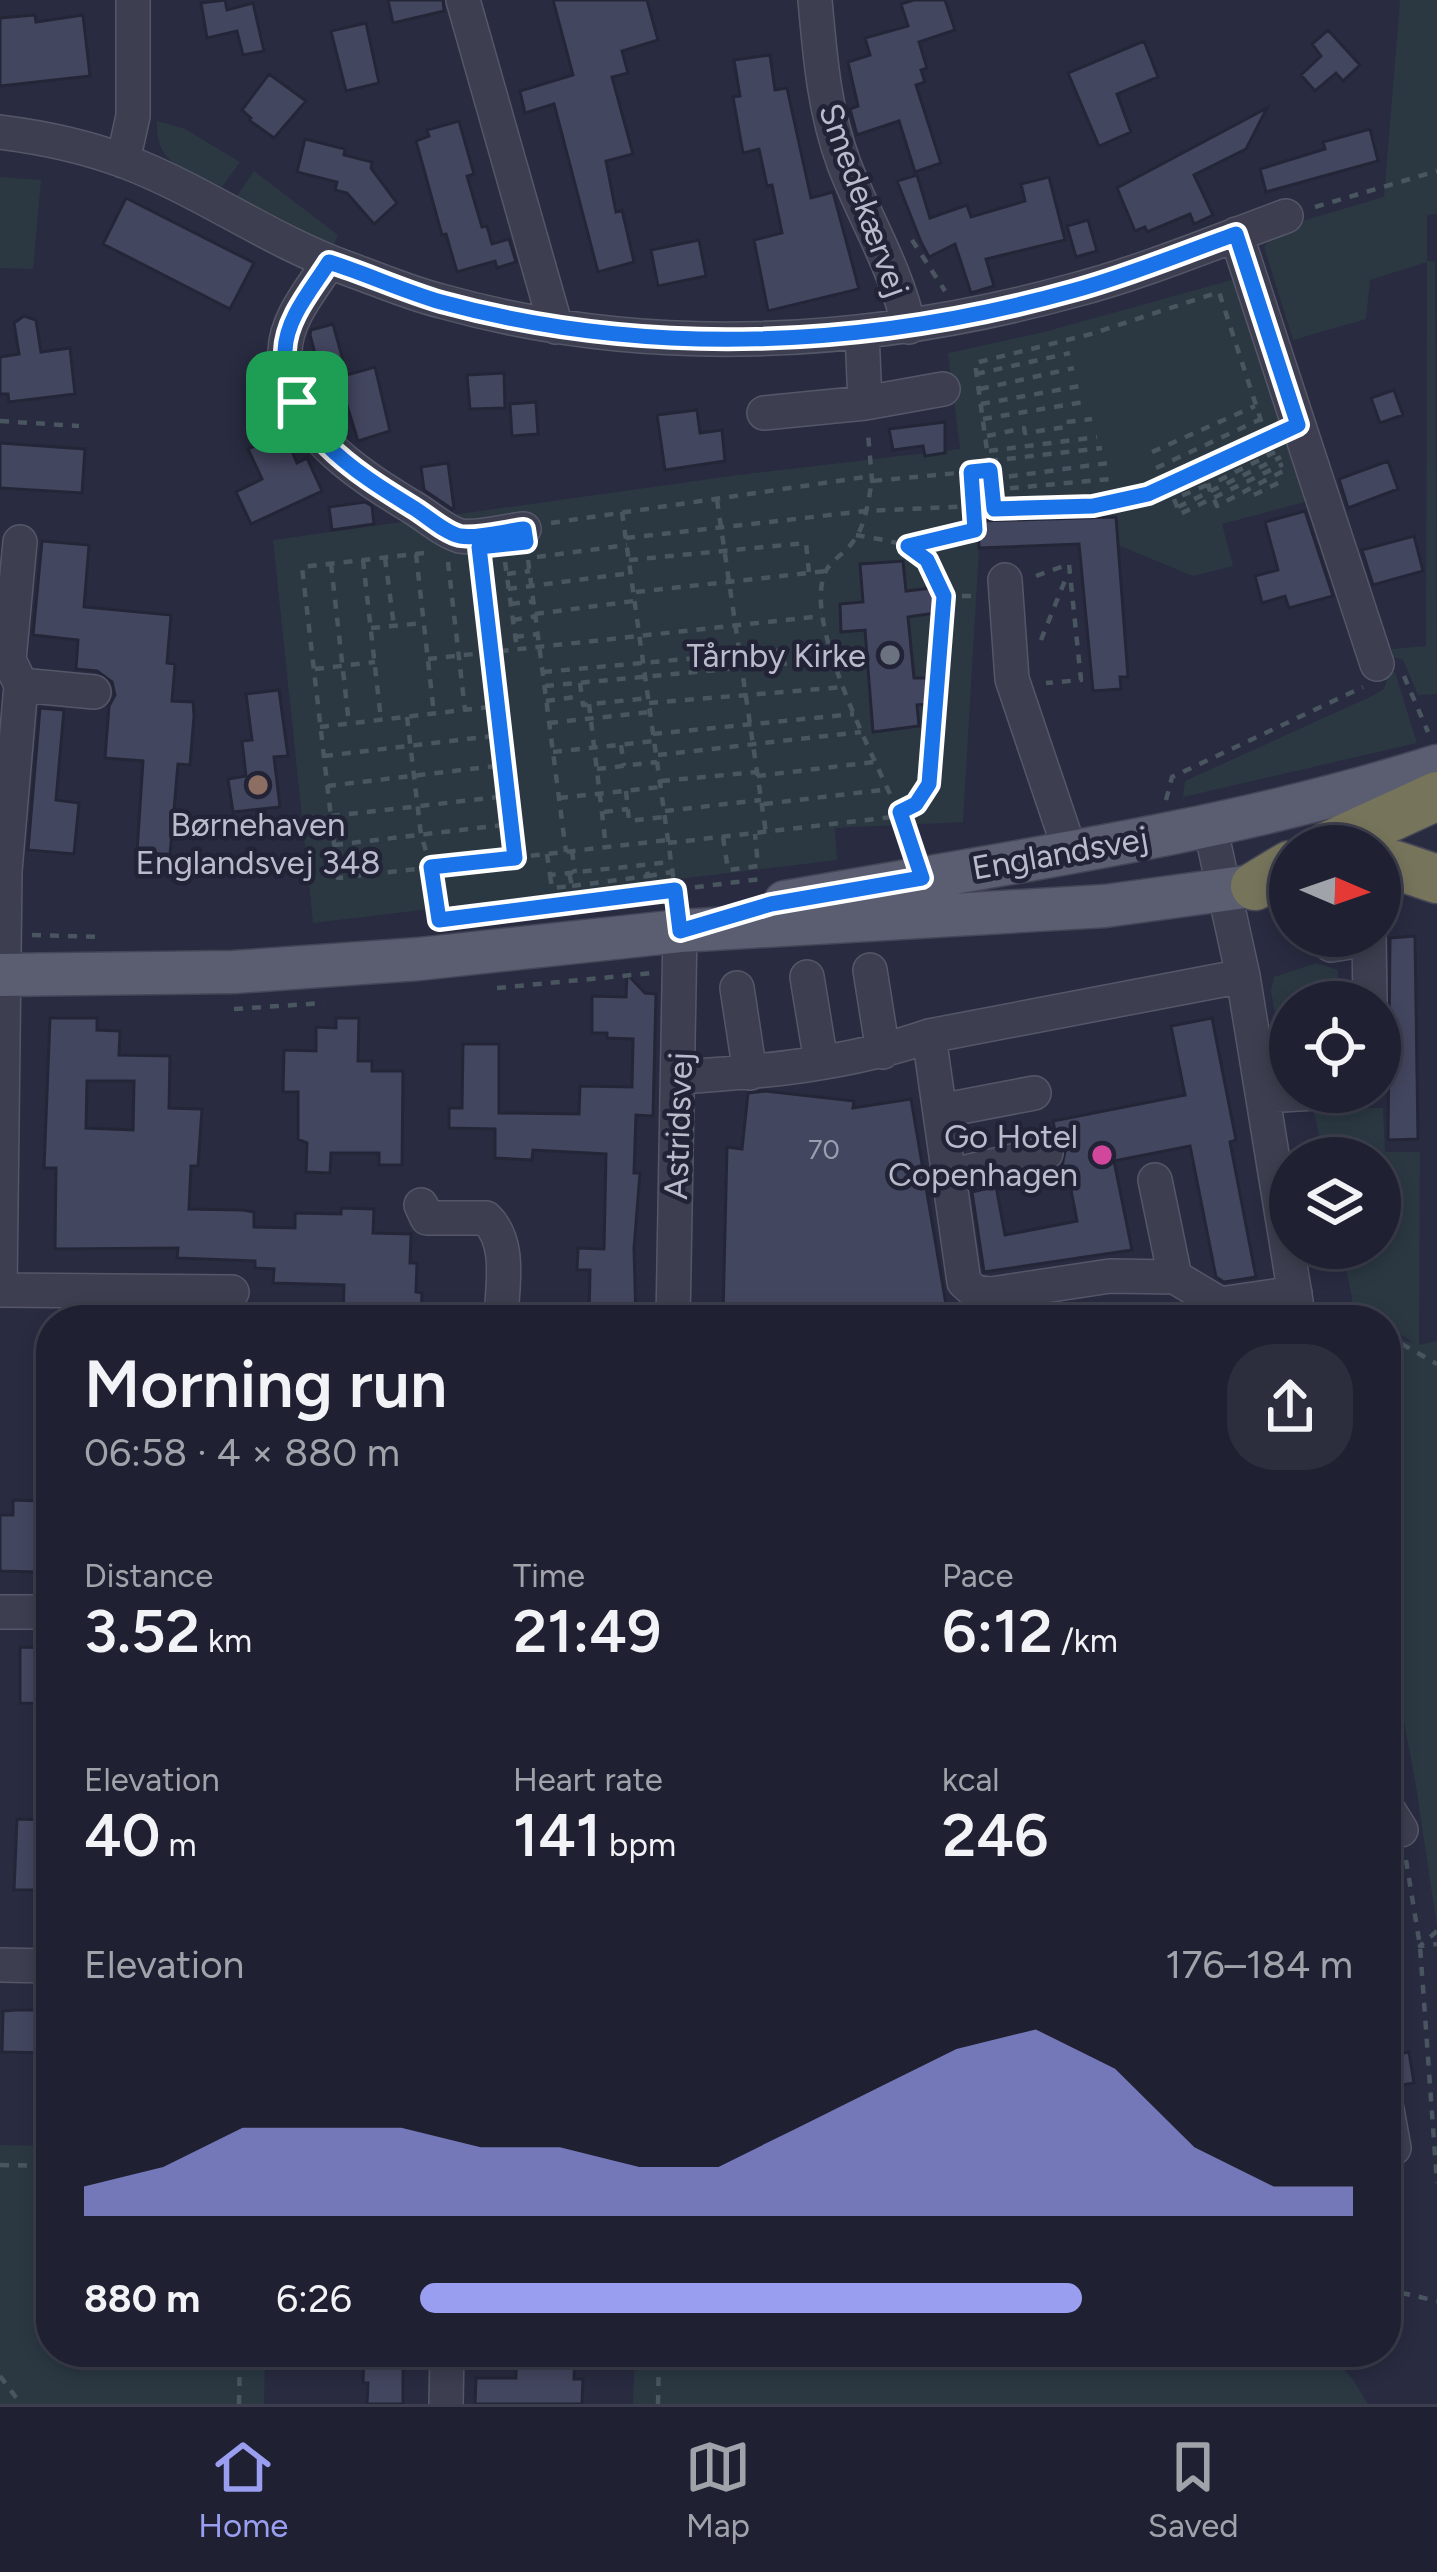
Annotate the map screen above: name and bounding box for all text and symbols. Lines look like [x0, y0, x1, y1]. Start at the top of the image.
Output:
street label: Smedekærvej [811, 98, 917, 302]
pin [246, 351, 348, 453]
icon: arrive [264, 369, 330, 435]
place label: Tårnby Kirke [686, 636, 866, 675]
marker: Tårnby Kirke [877, 642, 903, 668]
marker: Børnehaven Englandsvej 348 [245, 772, 271, 798]
place label: Børnehaven Englandsvej 348 [135, 805, 381, 882]
street label: Englandsvej [969, 818, 1151, 888]
north arrow [1269, 825, 1401, 957]
map controls [1269, 825, 1401, 1269]
button: locate [1269, 981, 1401, 1113]
street label: Astridsvej [656, 1052, 700, 1200]
place label: Go Hotel Copenhagen [888, 1117, 1078, 1194]
house number: 70 [808, 1133, 840, 1166]
button: layers [1269, 1137, 1401, 1269]
marker: Go Hotel Copenhagen [1089, 1142, 1115, 1168]
text: Morning run [84, 1344, 447, 1424]
button: share [1227, 1344, 1353, 1470]
text: 06:58 · 4 × 880 m [84, 1429, 400, 1476]
text: Distance [84, 1556, 213, 1595]
text: Time [513, 1556, 585, 1595]
text: Pace [942, 1556, 1013, 1595]
text: 3.52 [84, 1595, 200, 1667]
text: 21:49 [513, 1595, 661, 1667]
text: 6:12 [942, 1595, 1053, 1667]
text: km [200, 1621, 252, 1660]
text: /km [1053, 1621, 1118, 1660]
text: Elevation [84, 1760, 220, 1799]
text: Heart rate [513, 1760, 663, 1799]
text: kcal [942, 1760, 1000, 1799]
text: 40 [84, 1799, 160, 1871]
text: 141 [513, 1799, 601, 1871]
text: 246 [942, 1799, 1048, 1871]
text: m [160, 1825, 197, 1864]
text: bpm [601, 1825, 676, 1864]
text: Elevation [84, 1941, 244, 1988]
text: 176–184 m [1165, 1941, 1353, 1988]
text: 880 m [84, 2275, 200, 2322]
text: 6:26 [276, 2275, 352, 2322]
tab: Home [198, 2434, 288, 2545]
tab: Map [685, 2434, 751, 2545]
tab: Saved [1148, 2434, 1239, 2545]

